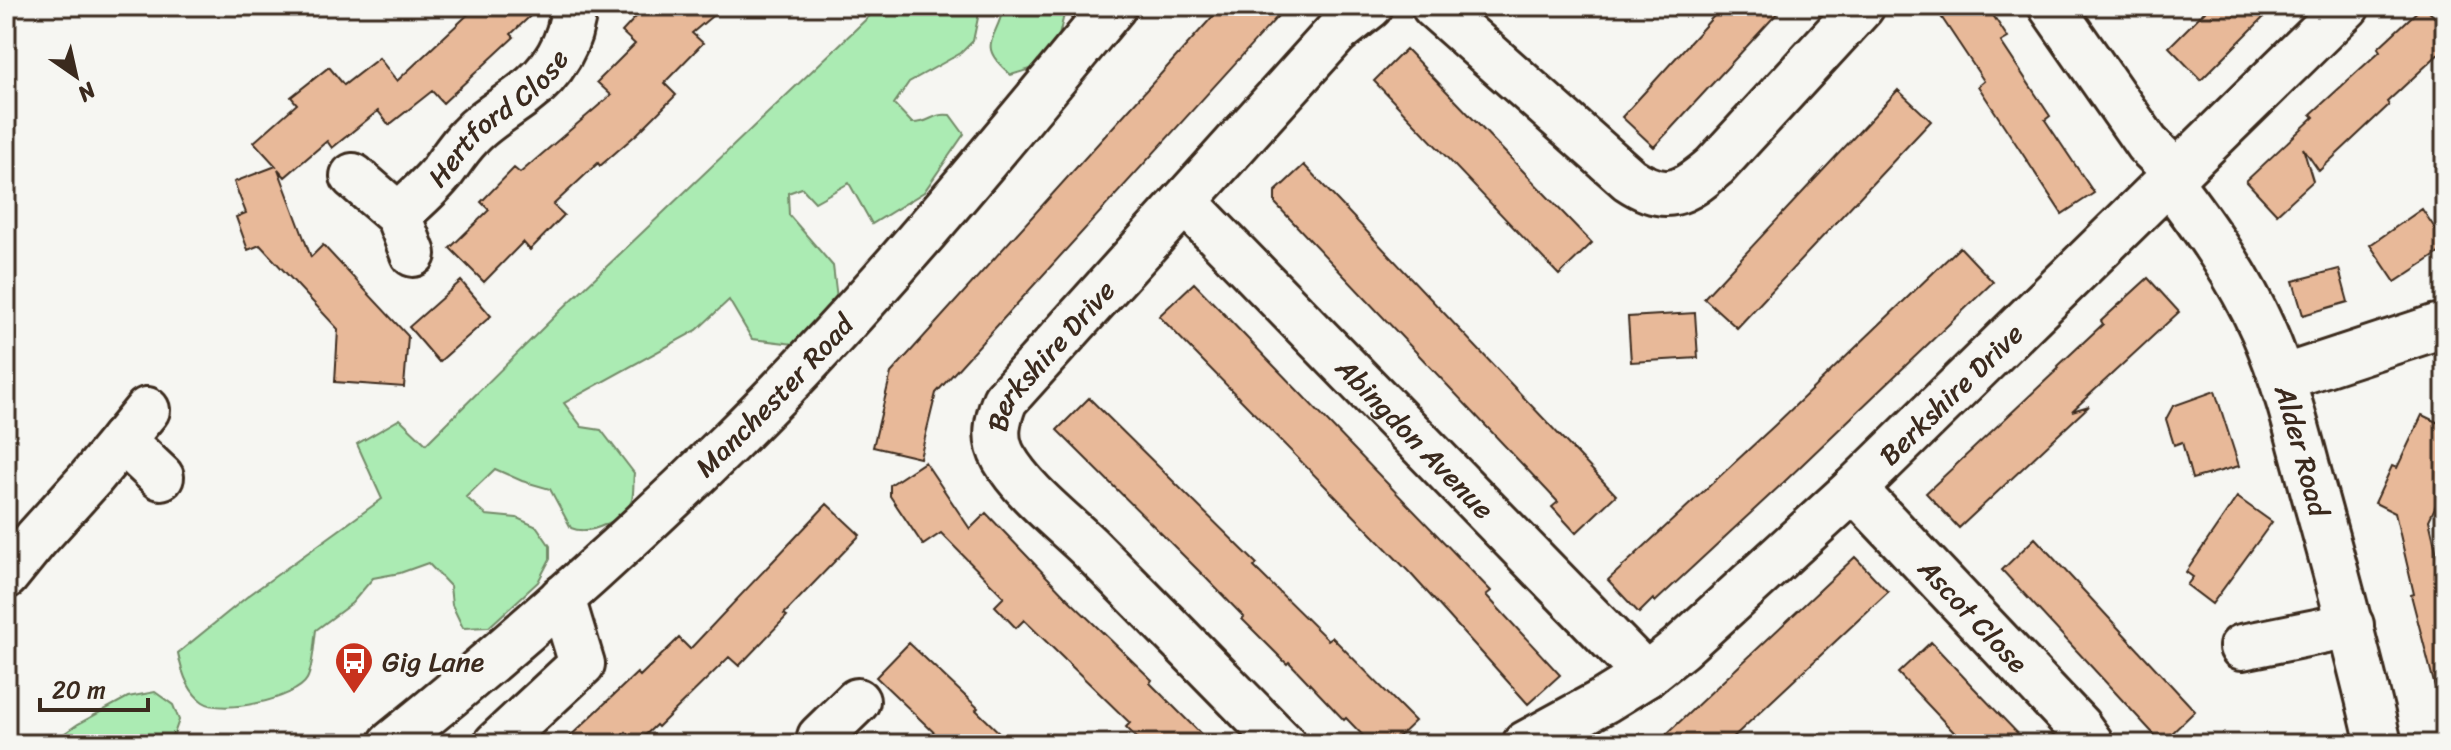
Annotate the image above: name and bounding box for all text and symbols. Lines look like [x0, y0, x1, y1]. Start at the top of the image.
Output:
north arrow [36, 36, 116, 116]
street label: Hertford Close [414, 39, 582, 198]
text: N [69, 71, 105, 113]
street label: Berkshire Drive [973, 268, 1128, 435]
street label: Manchester Road [683, 301, 867, 489]
street label: Berkshire Drive [1867, 311, 2035, 477]
street label: Abingdon Avenue [1323, 345, 1507, 531]
street label: Alder Road [2260, 378, 2344, 524]
street label: Ascot Close [1906, 546, 2041, 685]
place label: Gig Lane [382, 637, 484, 686]
bus stop icon: Gig Lane [333, 640, 375, 695]
scale bar [40, 662, 148, 712]
text: 20 m [52, 669, 106, 711]

